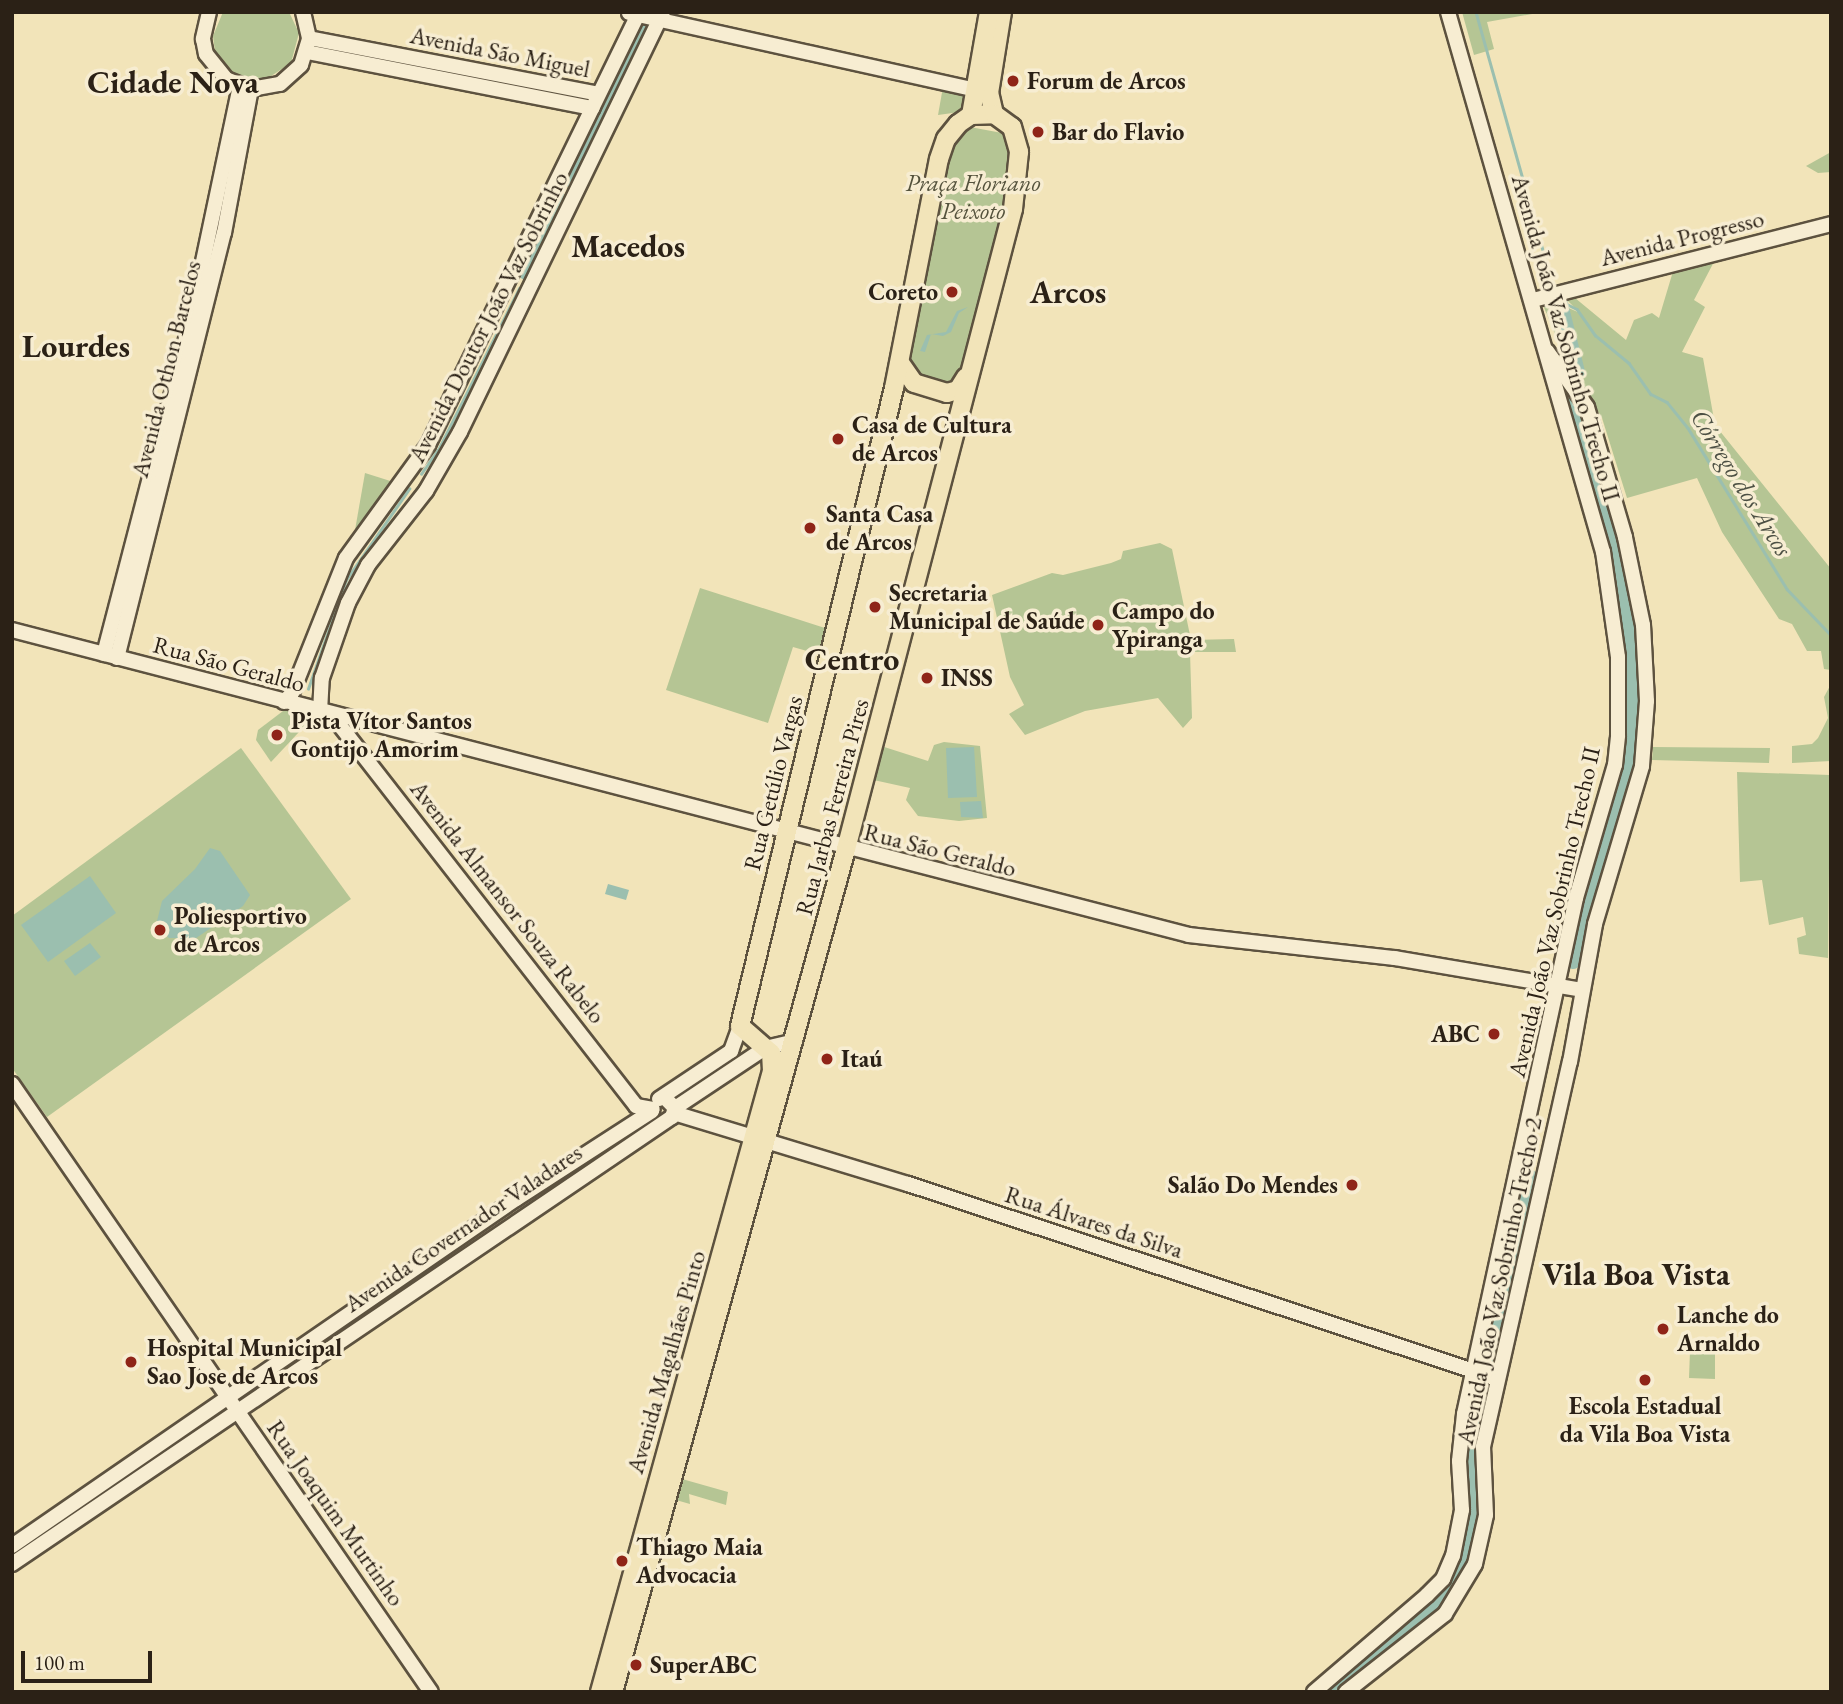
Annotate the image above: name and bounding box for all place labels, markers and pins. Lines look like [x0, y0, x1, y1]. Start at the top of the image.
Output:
place label: Forum de Arcos [1027, 67, 1186, 95]
marker: Forum de Arcos [1005, 73, 1021, 89]
place label: Bar do Flavio [1052, 118, 1184, 146]
marker: Bar do Flavio [1030, 124, 1046, 140]
place label: Coreto [868, 278, 938, 306]
marker: Coreto [944, 284, 960, 300]
place label: Casa de Cultura de Arcos [852, 411, 1012, 467]
marker: Casa de Cultura de Arcos [830, 431, 846, 447]
place label: Santa Casa de Arcos [826, 500, 933, 556]
marker: Santa Casa de Arcos [800, 518, 820, 538]
place label: Secretaria Municipal de Saúde [889, 579, 1084, 635]
place label: Campo do Ypiranga [1112, 597, 1215, 653]
marker: Secretaria Municipal de Saúde [867, 599, 883, 615]
marker: Campo do Ypiranga [1090, 617, 1106, 633]
place label: INSS [941, 664, 993, 692]
marker: INSS [919, 670, 935, 686]
place label: Pista Vítor Santos Gontijo Amorim [291, 707, 472, 763]
marker: Pista Vítor Santos Gontijo Amorim [269, 727, 285, 743]
place label: Poliesportivo de Arcos [174, 902, 307, 958]
marker: Poliesportivo de Arcos [152, 922, 168, 938]
place label: ABC [1431, 1020, 1480, 1048]
marker: ABC [1486, 1026, 1502, 1042]
place label: Itaú [841, 1045, 882, 1073]
marker: Itaú [819, 1051, 835, 1067]
place label: Salão Do Mendes [1168, 1171, 1338, 1199]
marker: Salão Do Mendes [1344, 1177, 1360, 1193]
place label: Lanche do Arnaldo [1677, 1301, 1779, 1357]
marker: Lanche do Arnaldo [1655, 1321, 1671, 1337]
place label: Hospital Municipal Sao Jose de Arcos [147, 1334, 342, 1390]
marker: Hospital Municipal Sao Jose de Arcos [121, 1352, 141, 1372]
marker: Escola Estadual da Vila Boa Vista [1637, 1372, 1653, 1388]
place label: Escola Estadual da Vila Boa Vista [1560, 1392, 1730, 1448]
place label: Thiago Maia Advocacia [636, 1533, 763, 1589]
marker: Thiago Maia Advocacia [614, 1553, 630, 1569]
place label: SuperABC [650, 1651, 757, 1679]
marker: SuperABC [628, 1657, 644, 1673]

